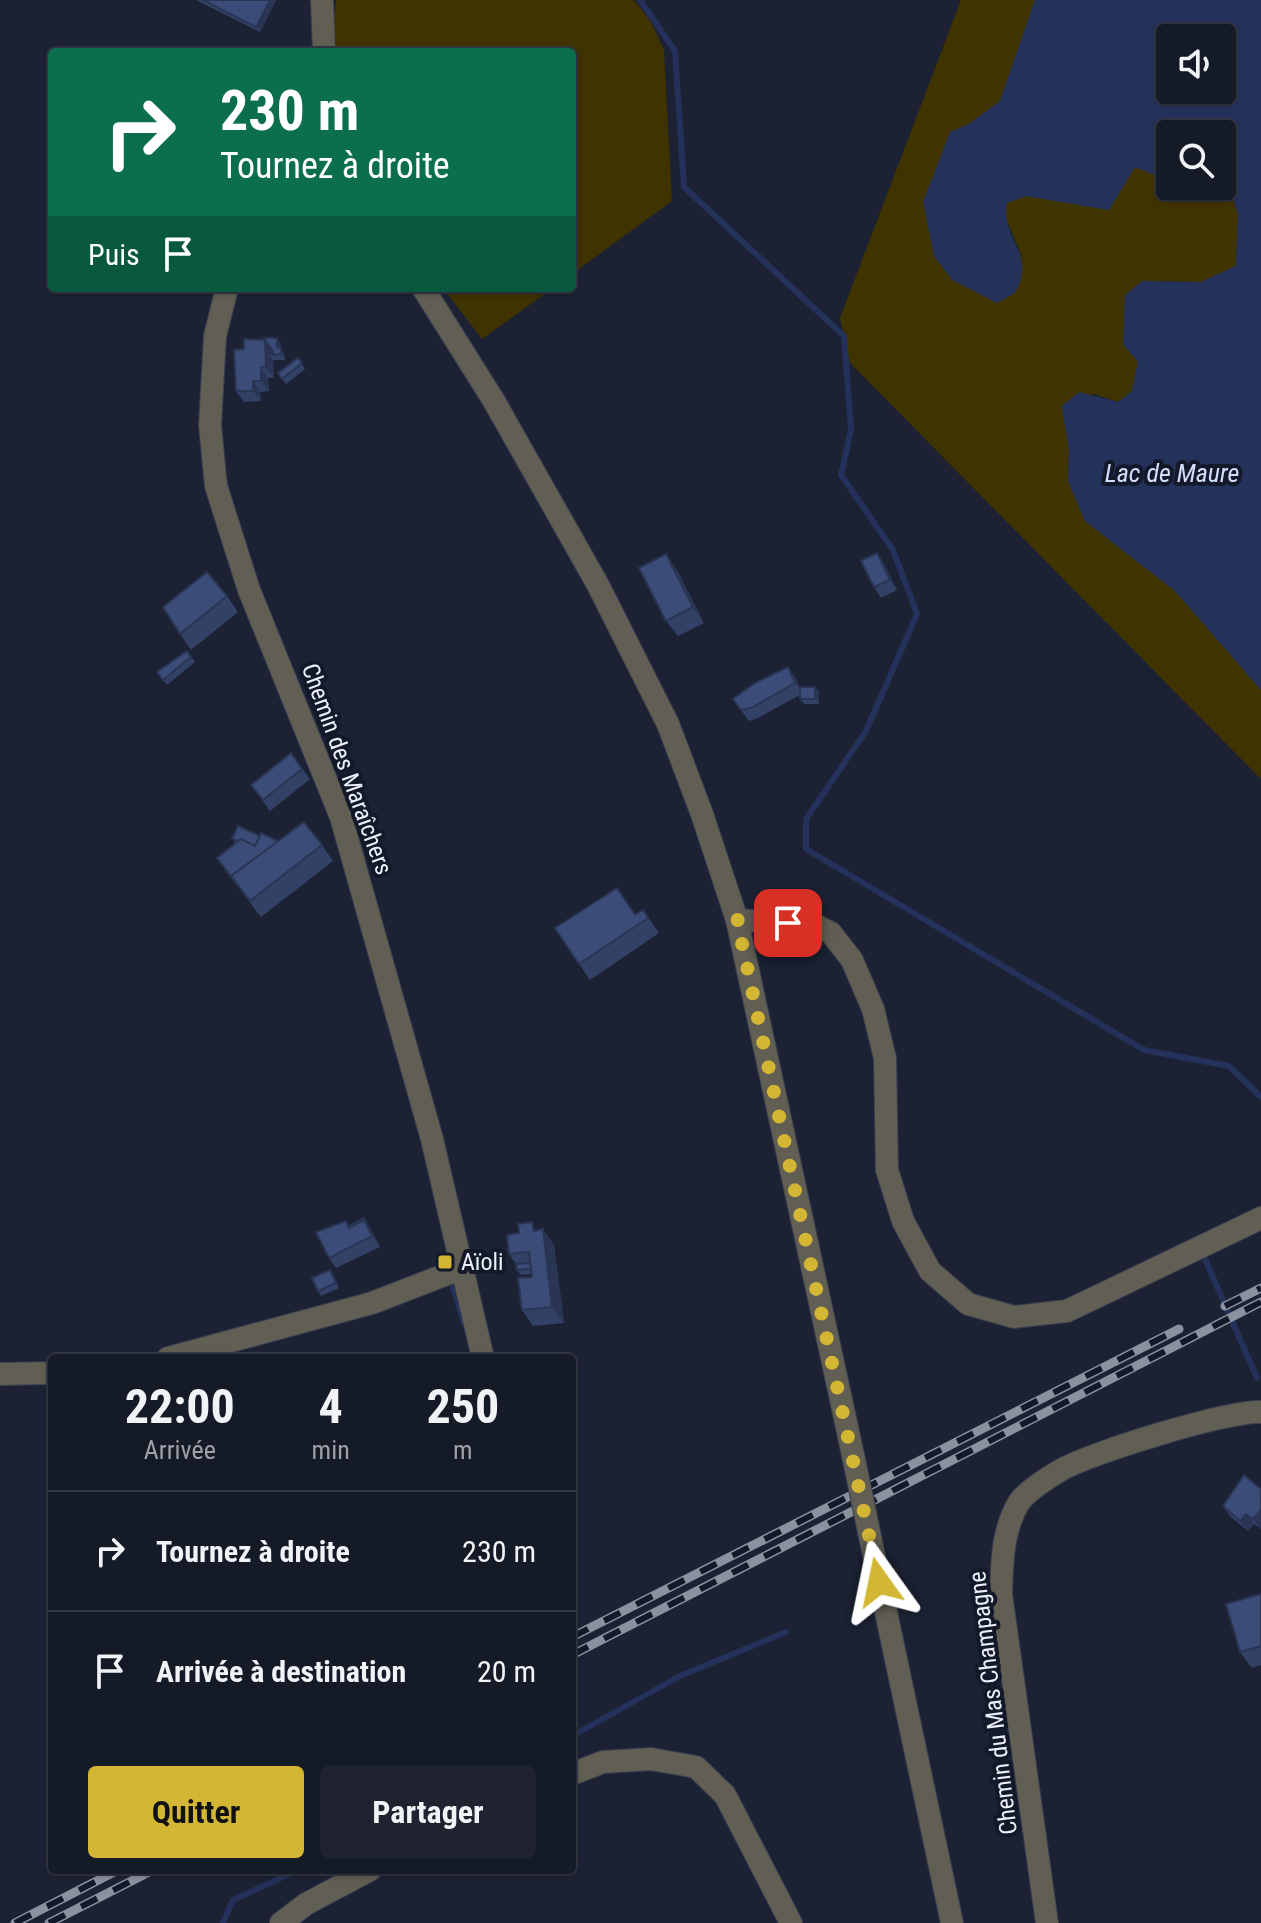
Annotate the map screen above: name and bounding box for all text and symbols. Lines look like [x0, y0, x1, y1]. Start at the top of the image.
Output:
map controls [1156, 24, 1236, 200]
button: sound [1156, 24, 1236, 104]
text: 230 m [220, 78, 359, 144]
icon: right [88, 80, 192, 184]
button: search [1156, 120, 1236, 200]
text: Tournez à droite [220, 145, 450, 187]
icon: arrive [156, 232, 200, 276]
text: Puis [88, 237, 140, 272]
water label: Lac de Maure [1105, 458, 1239, 488]
street label: Chemin des Maraîchers [296, 660, 398, 878]
pin [754, 889, 822, 957]
icon: arrive [766, 901, 810, 945]
place label: Aïoli [461, 1248, 504, 1276]
marker: Aïoli [436, 1253, 454, 1271]
text: 22:00 [125, 1378, 235, 1435]
text: 4 [319, 1378, 343, 1435]
text: 250 [426, 1378, 499, 1435]
text: Arrivée [144, 1435, 216, 1465]
text: min [312, 1435, 350, 1465]
text: m [453, 1435, 473, 1465]
icon: right [88, 1529, 132, 1573]
text: Tournez à droite [156, 1534, 350, 1569]
text: 230 m [462, 1534, 536, 1569]
position arrow [837, 1540, 921, 1624]
street label: Chemin du Mas Champagne [963, 1570, 1023, 1836]
icon: arrive [88, 1649, 132, 1693]
text: Arrivée à destination [156, 1654, 406, 1689]
text: 20 m [477, 1654, 536, 1689]
button: Quitter [88, 1766, 304, 1858]
button: Partager [320, 1766, 536, 1858]

